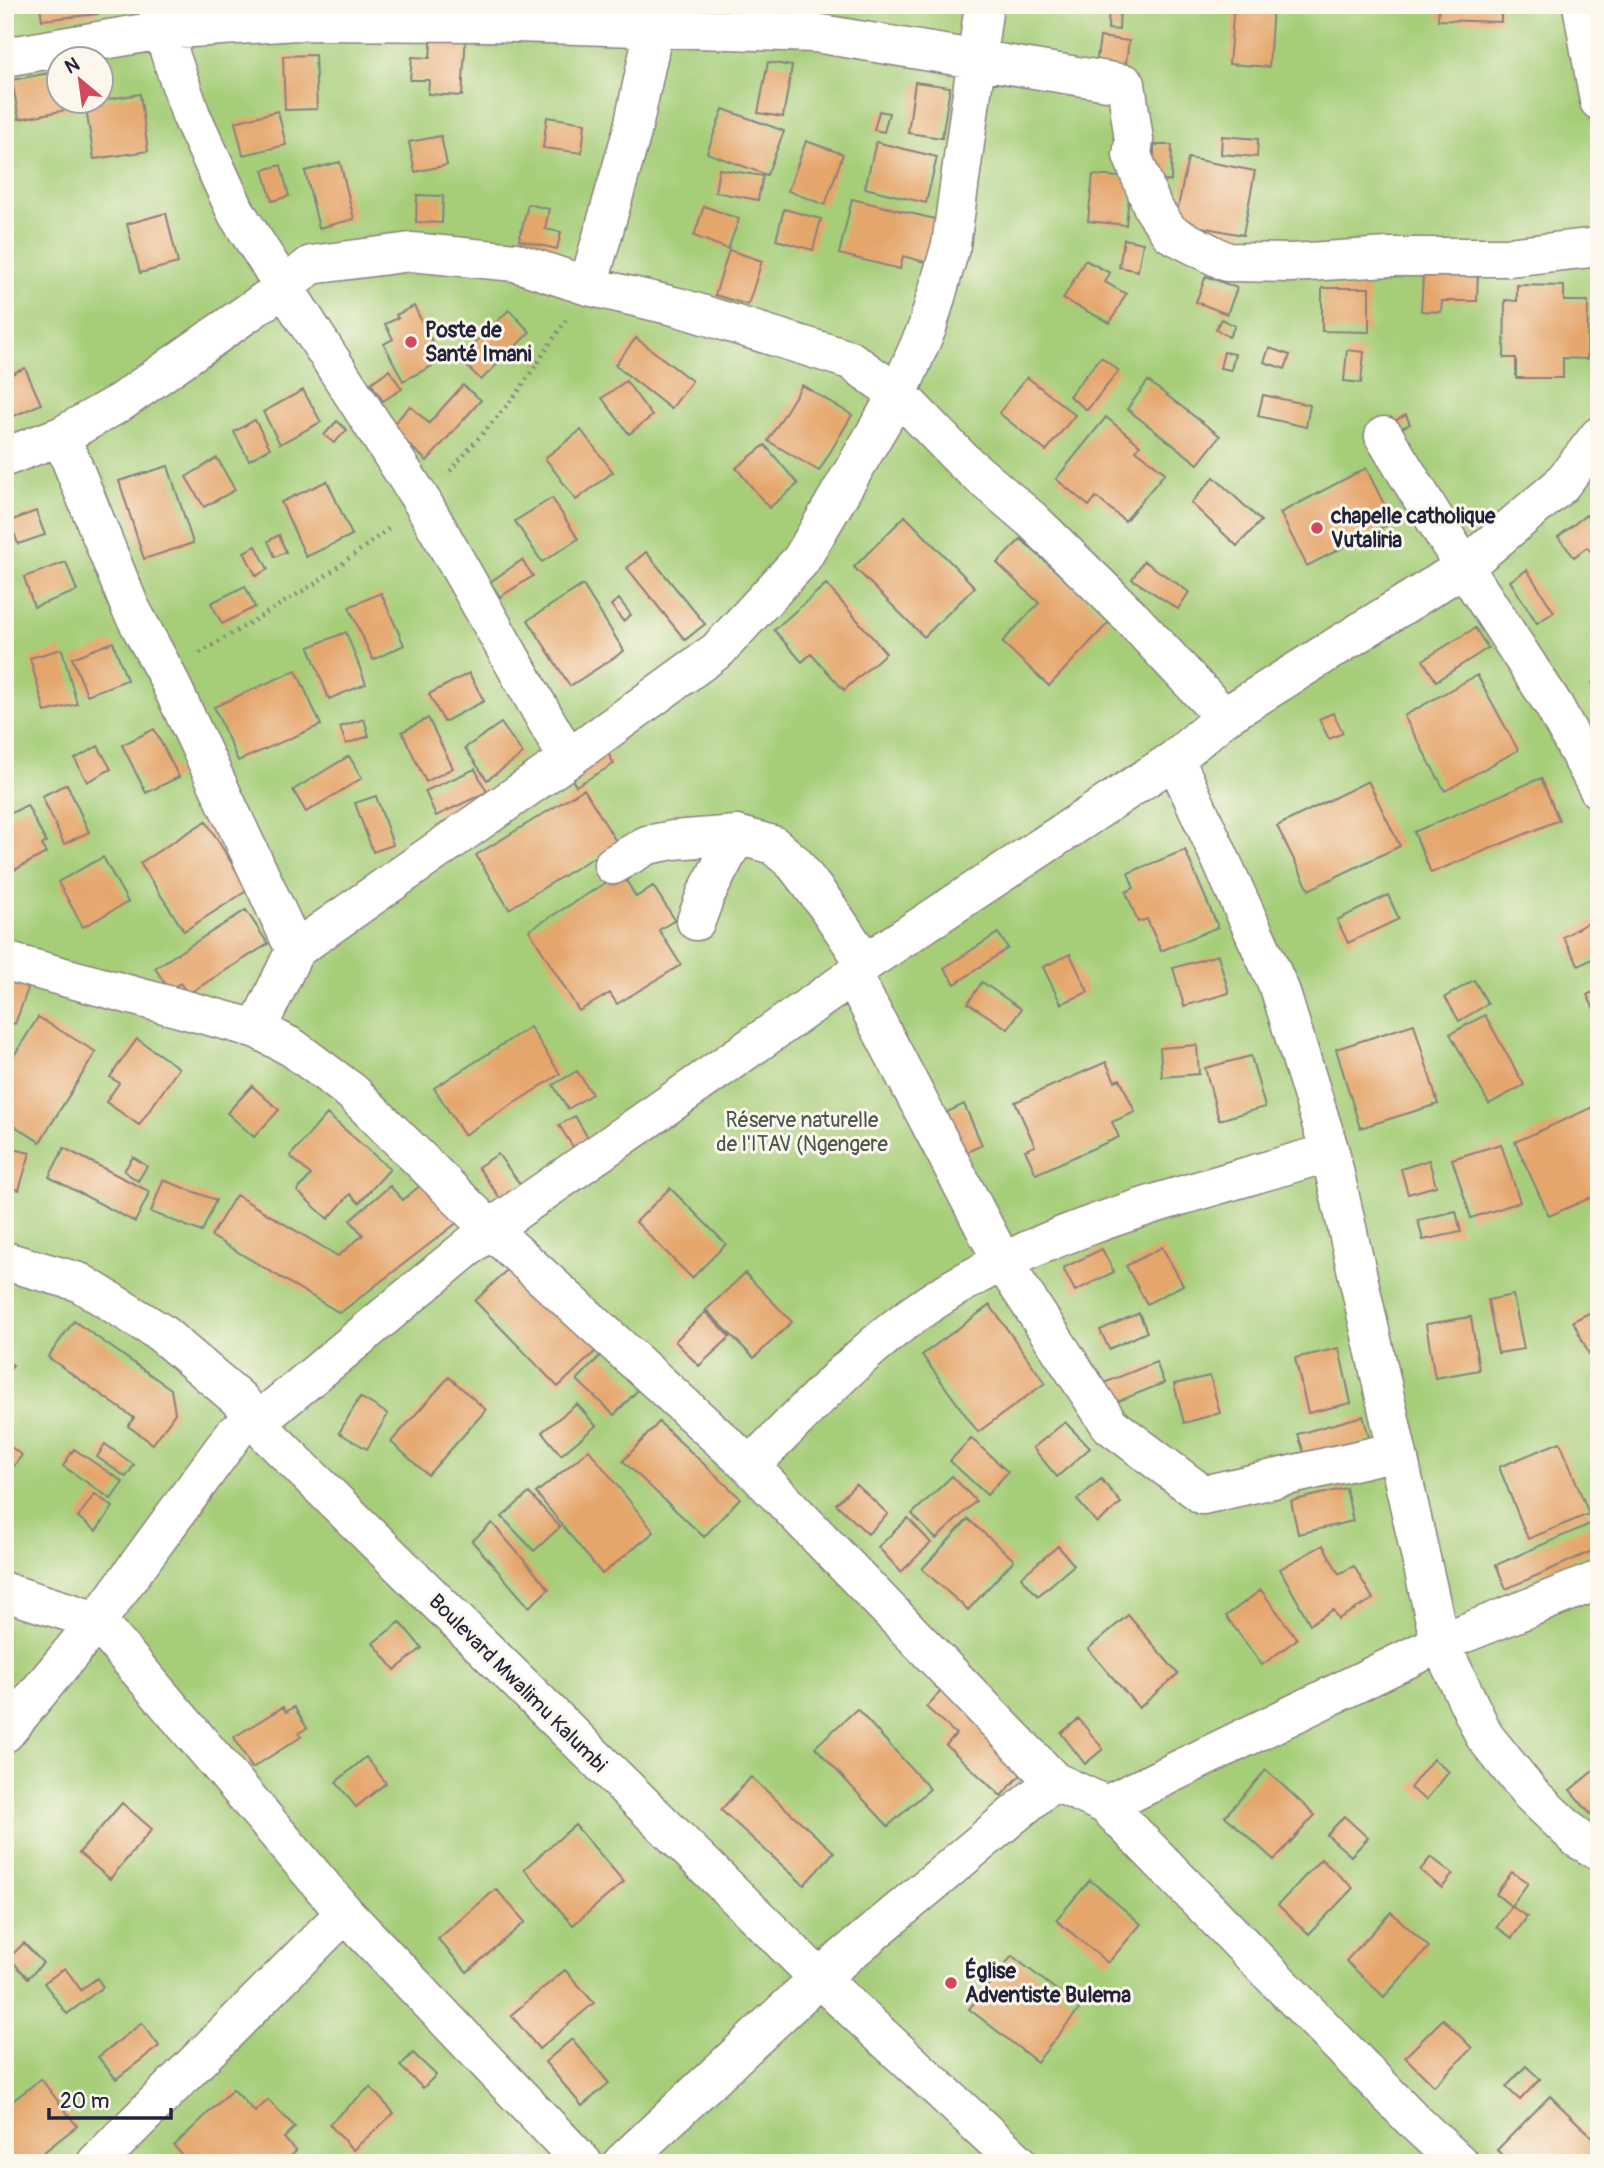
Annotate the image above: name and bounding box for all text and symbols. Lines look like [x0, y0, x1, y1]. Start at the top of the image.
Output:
north arrow [46, 46, 116, 116]
text: N [61, 52, 84, 80]
place label: Poste de Santé Imani [425, 317, 532, 368]
marker: Poste de Santé Imani [403, 334, 419, 350]
place label: chapelle catholique Vutaliria [1330, 503, 1496, 554]
marker: chapelle catholique Vutaliria [1309, 520, 1325, 536]
park label: Réserve naturelle de l'ITAV (Ngengere [716, 1107, 888, 1158]
street label: Boulevard Mwalimu Kalumbi [423, 1588, 613, 1778]
place label: Église Adventiste Bulema [965, 1957, 1131, 2009]
marker: Église Adventiste Bulema [943, 1975, 959, 1991]
scale bar [49, 2077, 172, 2121]
text: 20 m [60, 2088, 109, 2115]

